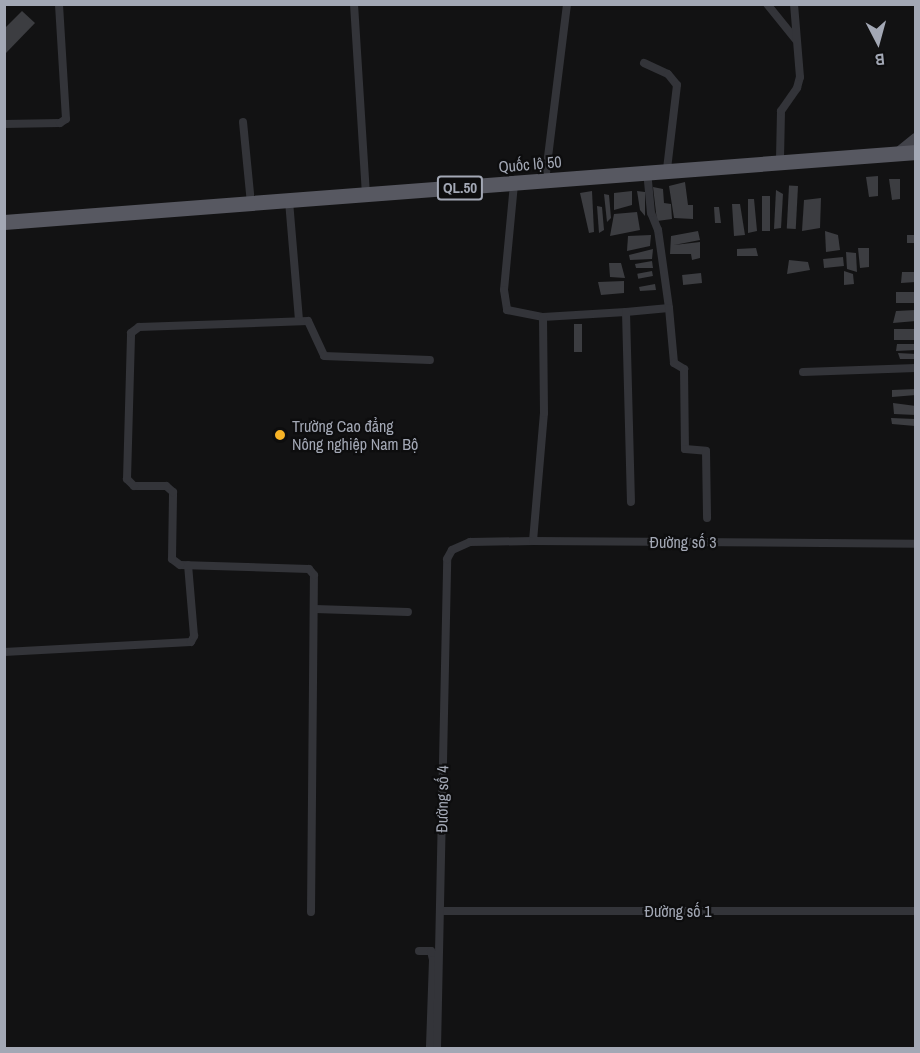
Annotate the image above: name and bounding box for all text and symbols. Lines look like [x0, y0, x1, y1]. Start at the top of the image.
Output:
north arrow [848, 12, 908, 72]
text: B [874, 48, 886, 71]
street label: Quốc lộ 50 [498, 152, 562, 176]
road number: QL.50 [436, 176, 484, 200]
place label: Trường Cao đẳng Nông nghiệp Nam Bộ [292, 416, 418, 454]
marker: Trường Cao đẳng Nông nghiệp Nam Bộ [273, 428, 287, 442]
street label: Đường số 3 [649, 532, 717, 552]
street label: Đường số 4 [432, 765, 452, 833]
street label: Đường số 1 [644, 901, 712, 921]

